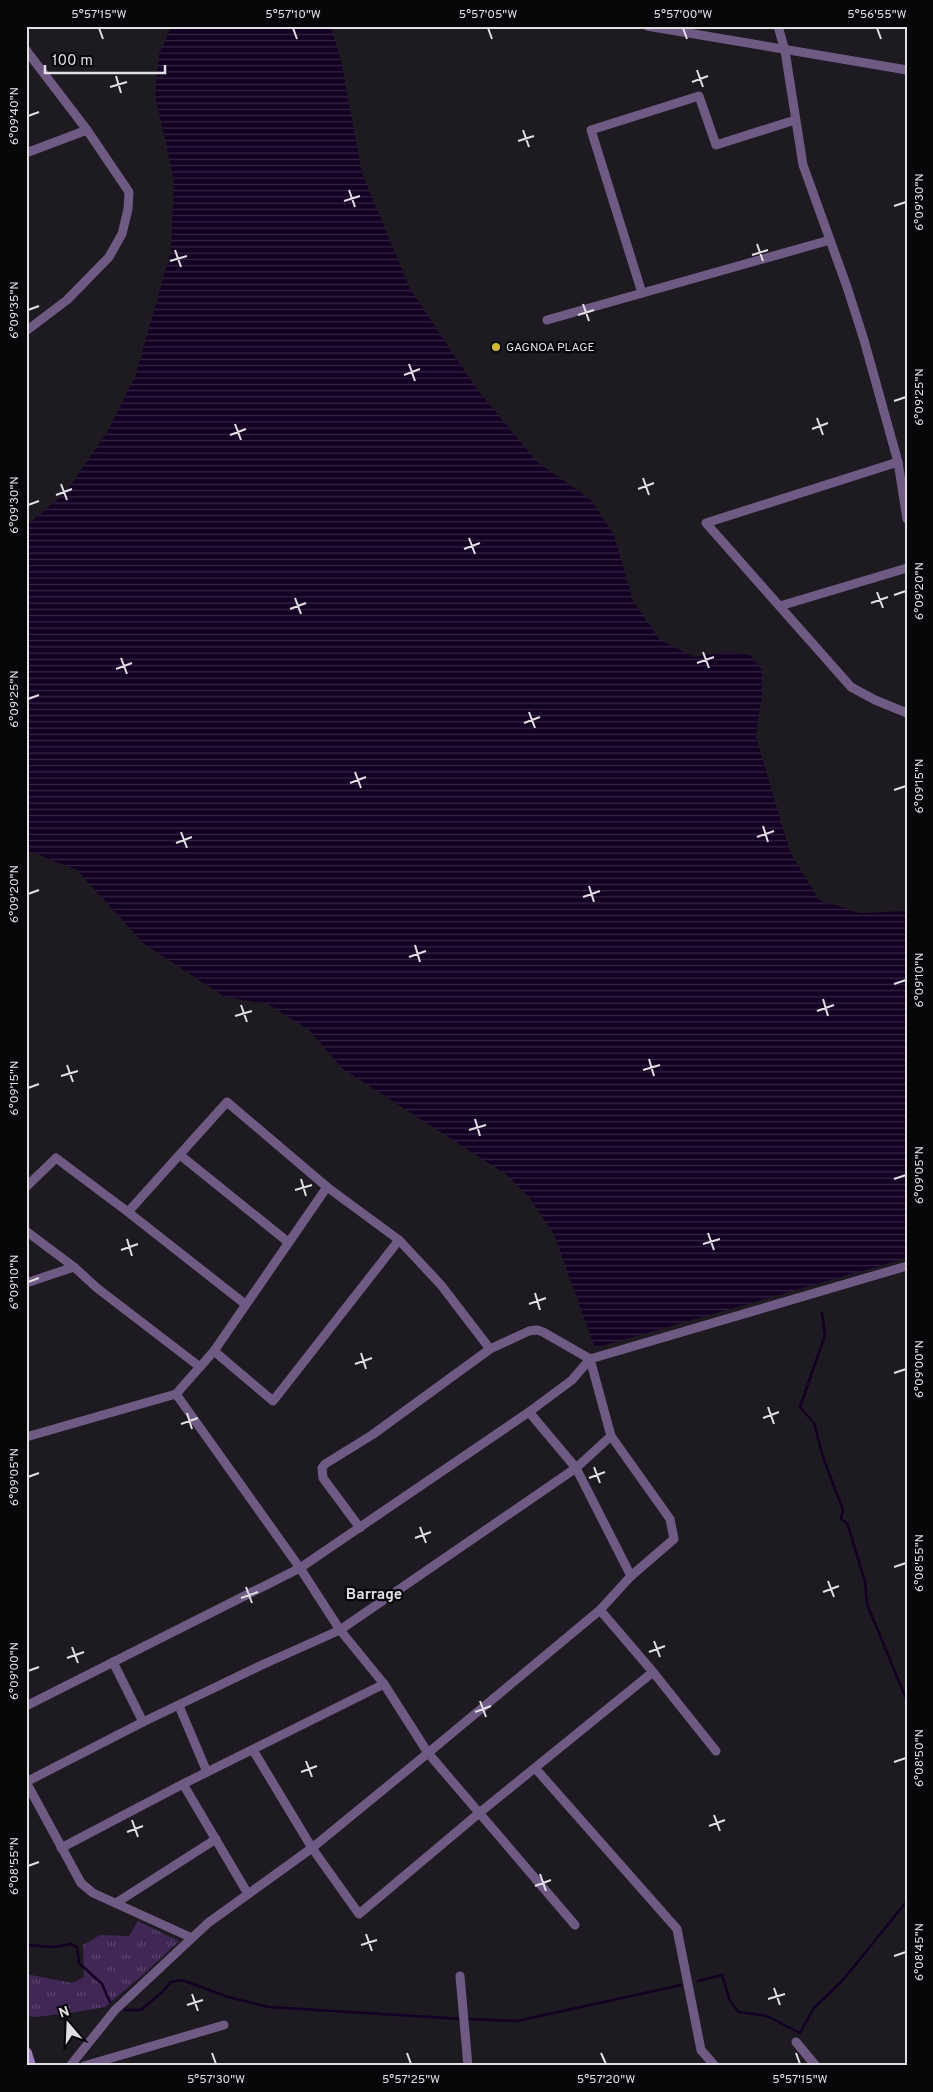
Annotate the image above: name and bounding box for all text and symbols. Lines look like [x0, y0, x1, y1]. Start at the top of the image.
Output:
text: 5°57'15"W [71, 7, 127, 23]
text: 5°57'10"W [265, 7, 321, 23]
text: 5°57'05"W [459, 7, 517, 23]
text: 5°57'00"W [654, 7, 712, 23]
text: 5°56'55"W [847, 7, 907, 23]
scale bar [45, 42, 165, 74]
text: 100 m [52, 52, 93, 71]
text: 6°09'40"N [7, 87, 23, 145]
text: 6°09'30"N [912, 173, 928, 231]
text: 6°09'35"N [7, 281, 23, 339]
place label: GAGNOA PLAGE [506, 340, 595, 356]
marker: GAGNOA PLAGE [490, 341, 502, 353]
text: 6°09'25"N [912, 368, 928, 426]
text: 6°09'30"N [7, 476, 23, 534]
text: 6°09'20"N [912, 562, 928, 620]
text: 6°09'25"N [7, 670, 23, 728]
text: 6°09'15"N [912, 759, 928, 813]
text: 6°09'20"N [7, 865, 23, 923]
text: 6°09'10"N [912, 952, 928, 1008]
text: 6°09'15"N [7, 1061, 23, 1115]
text: 6°09'05"N [912, 1146, 928, 1204]
text: 6°09'10"N [7, 1254, 23, 1310]
text: 6°09'00"N [912, 1340, 928, 1398]
text: 6°09'05"N [7, 1448, 23, 1506]
text: 6°08'55"N [912, 1534, 928, 1592]
district label: Barrage [346, 1586, 402, 1605]
text: 6°09'00"N [7, 1642, 23, 1700]
text: 6°08'50"N [912, 1729, 928, 1787]
text: 6°08'55"N [7, 1837, 23, 1895]
text: 6°08'45"N [912, 1923, 928, 1981]
north arrow [42, 2000, 92, 2050]
text: N [57, 2003, 72, 2023]
text: 5°57'30"W [187, 2072, 245, 2088]
text: 5°57'25"W [382, 2072, 440, 2088]
text: 5°57'20"W [577, 2072, 635, 2088]
text: 5°57'15"W [772, 2072, 828, 2088]

